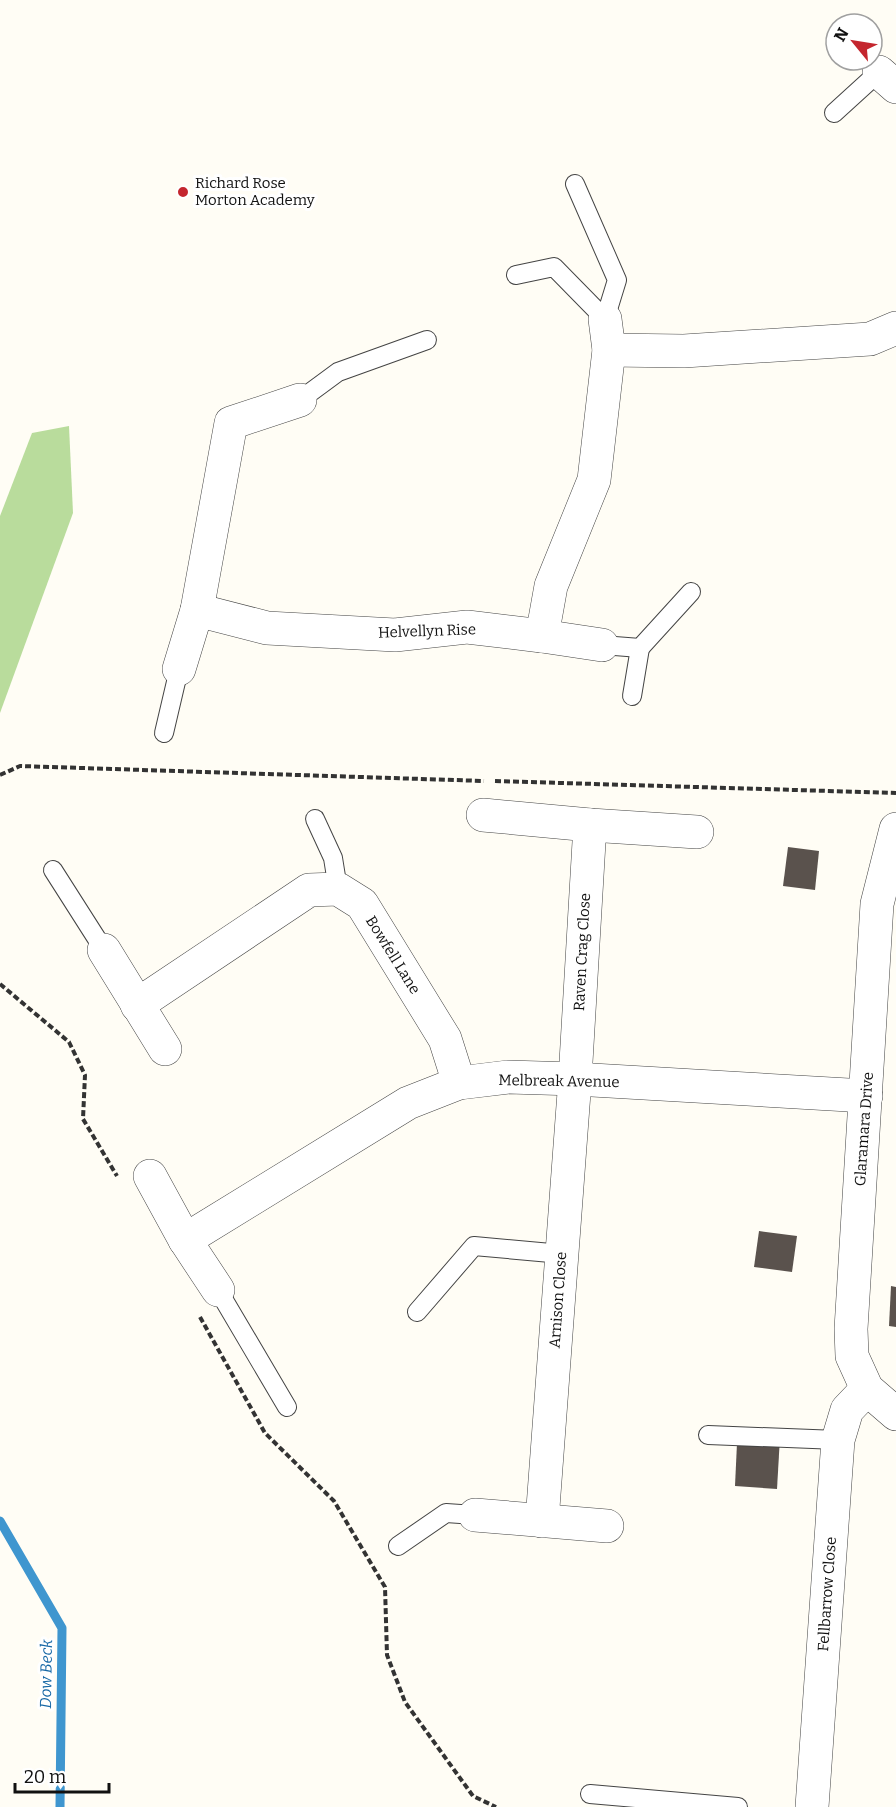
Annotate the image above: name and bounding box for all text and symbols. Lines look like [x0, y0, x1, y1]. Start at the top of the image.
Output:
north arrow [824, 12, 884, 72]
text: N [830, 25, 853, 45]
place label: Richard Rose Morton Academy [195, 174, 315, 209]
marker: Richard Rose Morton Academy [176, 185, 190, 199]
street label: Helvellyn Rise [378, 620, 476, 642]
street label: Raven Crag Close [570, 892, 594, 1012]
street label: Bowfell Lane [362, 913, 424, 997]
street label: Melbreak Avenue [498, 1071, 620, 1091]
street label: Glaramara Drive [851, 1071, 877, 1187]
street label: Arnison Close [546, 1251, 570, 1349]
street label: Fellbarrow Close [814, 1536, 840, 1652]
water label: Dow Beck [36, 1639, 56, 1709]
scale bar [15, 1756, 110, 1794]
text: 20 m [24, 1766, 66, 1788]

